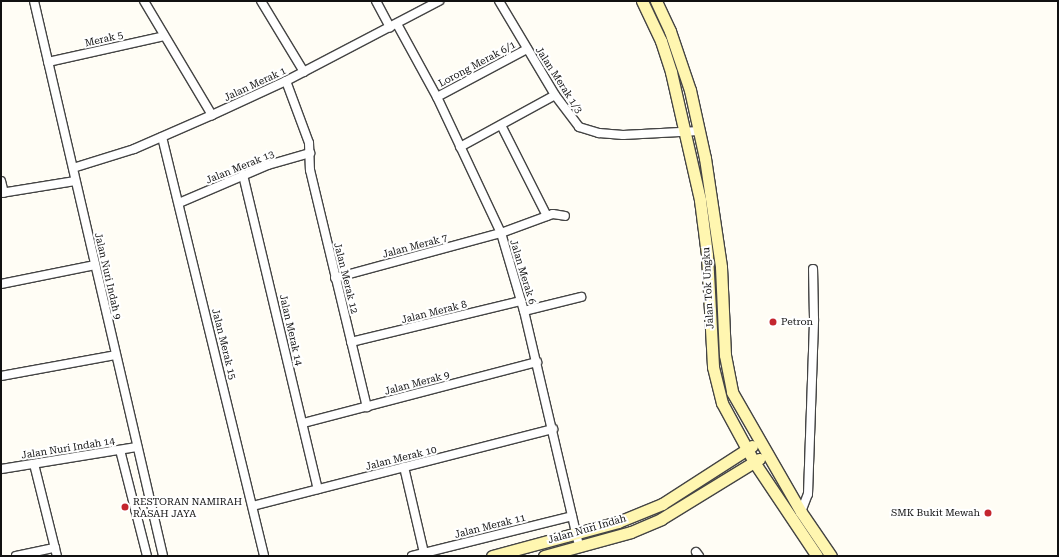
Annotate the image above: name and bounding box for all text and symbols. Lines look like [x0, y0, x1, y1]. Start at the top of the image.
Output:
street label: Merak 5 [84, 29, 124, 49]
street label: Lorong Merak 6/1 [436, 39, 518, 89]
street label: Jalan Merak 1/3 [533, 44, 585, 116]
street label: Jalan Merak 1 [222, 64, 288, 104]
street label: Jalan Merak 13 [204, 148, 276, 186]
street label: Jalan Nuri Indah 9 [92, 231, 124, 321]
street label: Jalan Merak 7 [381, 232, 449, 260]
street label: Jalan Merak 6 [507, 238, 539, 306]
street label: Jalan Merak 12 [331, 241, 361, 315]
street label: Jalan Tok Ungku [700, 247, 716, 329]
street label: Jalan Merak 14 [277, 293, 305, 367]
street label: Jalan Merak 8 [400, 298, 468, 326]
street label: Jalan Merak 15 [209, 307, 239, 381]
place label: Petron [781, 316, 813, 328]
marker: Petron [768, 317, 778, 327]
street label: Jalan Merak 9 [383, 369, 451, 397]
street label: Jalan Nuri Indah 14 [20, 435, 116, 461]
street label: Jalan Merak 10 [364, 443, 438, 473]
place label: RESTORAN NAMIRAH RASAH JAYA [133, 495, 242, 518]
marker: RESTORAN NAMIRAH RASAH JAYA [120, 502, 130, 512]
place label: SMK Bukit Mewah [891, 507, 980, 519]
marker: SMK Bukit Mewah [983, 508, 993, 518]
street label: Jalan Merak 11 [453, 511, 527, 541]
street label: Jalan Nuri Indah [547, 512, 627, 546]

